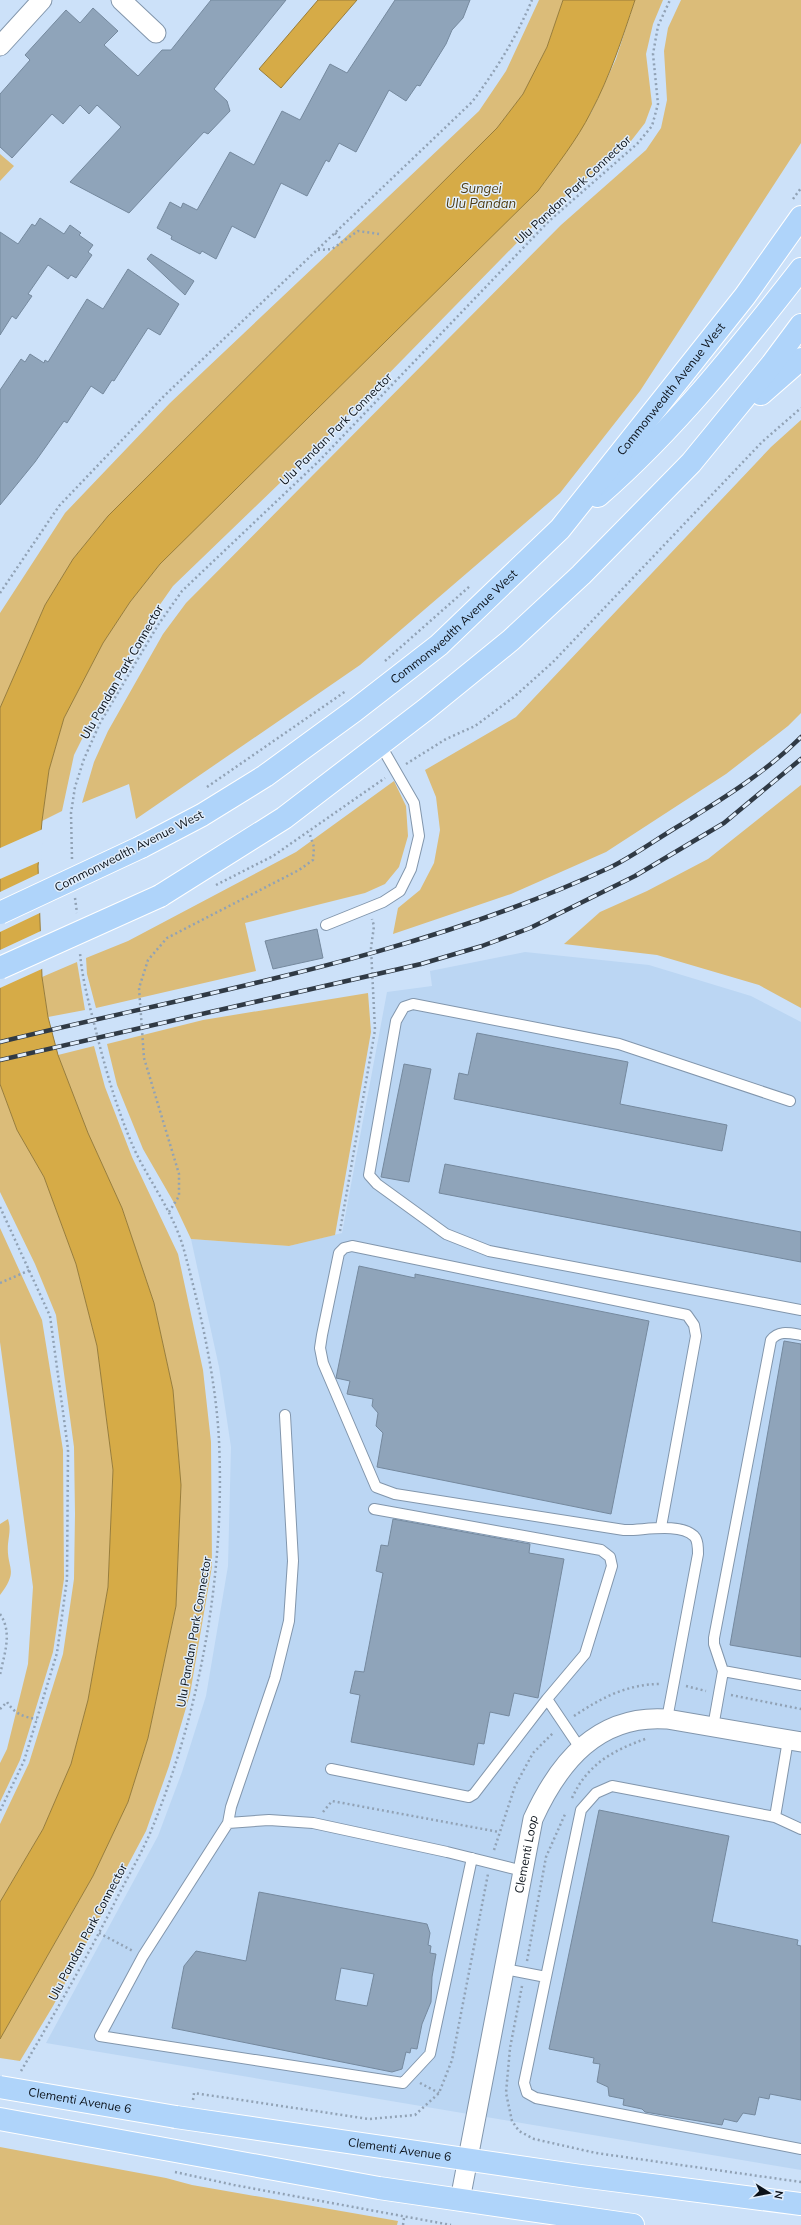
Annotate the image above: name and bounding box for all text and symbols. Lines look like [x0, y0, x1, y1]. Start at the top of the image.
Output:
street label: Ulu Pandan Park Connector [512, 132, 634, 247]
water label: Sungei Ulu Pandan [446, 180, 516, 211]
street label: Commonwealth Avenue West [613, 319, 728, 458]
street label: Ulu Pandan Park Connector [276, 369, 395, 488]
street label: Commonwealth Avenue West [387, 566, 520, 687]
street label: Ulu Pandan Park Connector [77, 601, 167, 742]
street label: Commonwealth Avenue West [52, 806, 206, 895]
street label: Ulu Pandan Park Connector [173, 1555, 214, 1709]
street label: Clementi Loop [511, 1812, 541, 1895]
street label: Ulu Pandan Park Connector [45, 1860, 130, 2003]
street label: Clementi Avenue 6 [27, 2084, 133, 2116]
street label: Clementi Avenue 6 [347, 2134, 452, 2164]
north arrow [749, 2173, 789, 2213]
text: N [771, 2189, 786, 2200]

